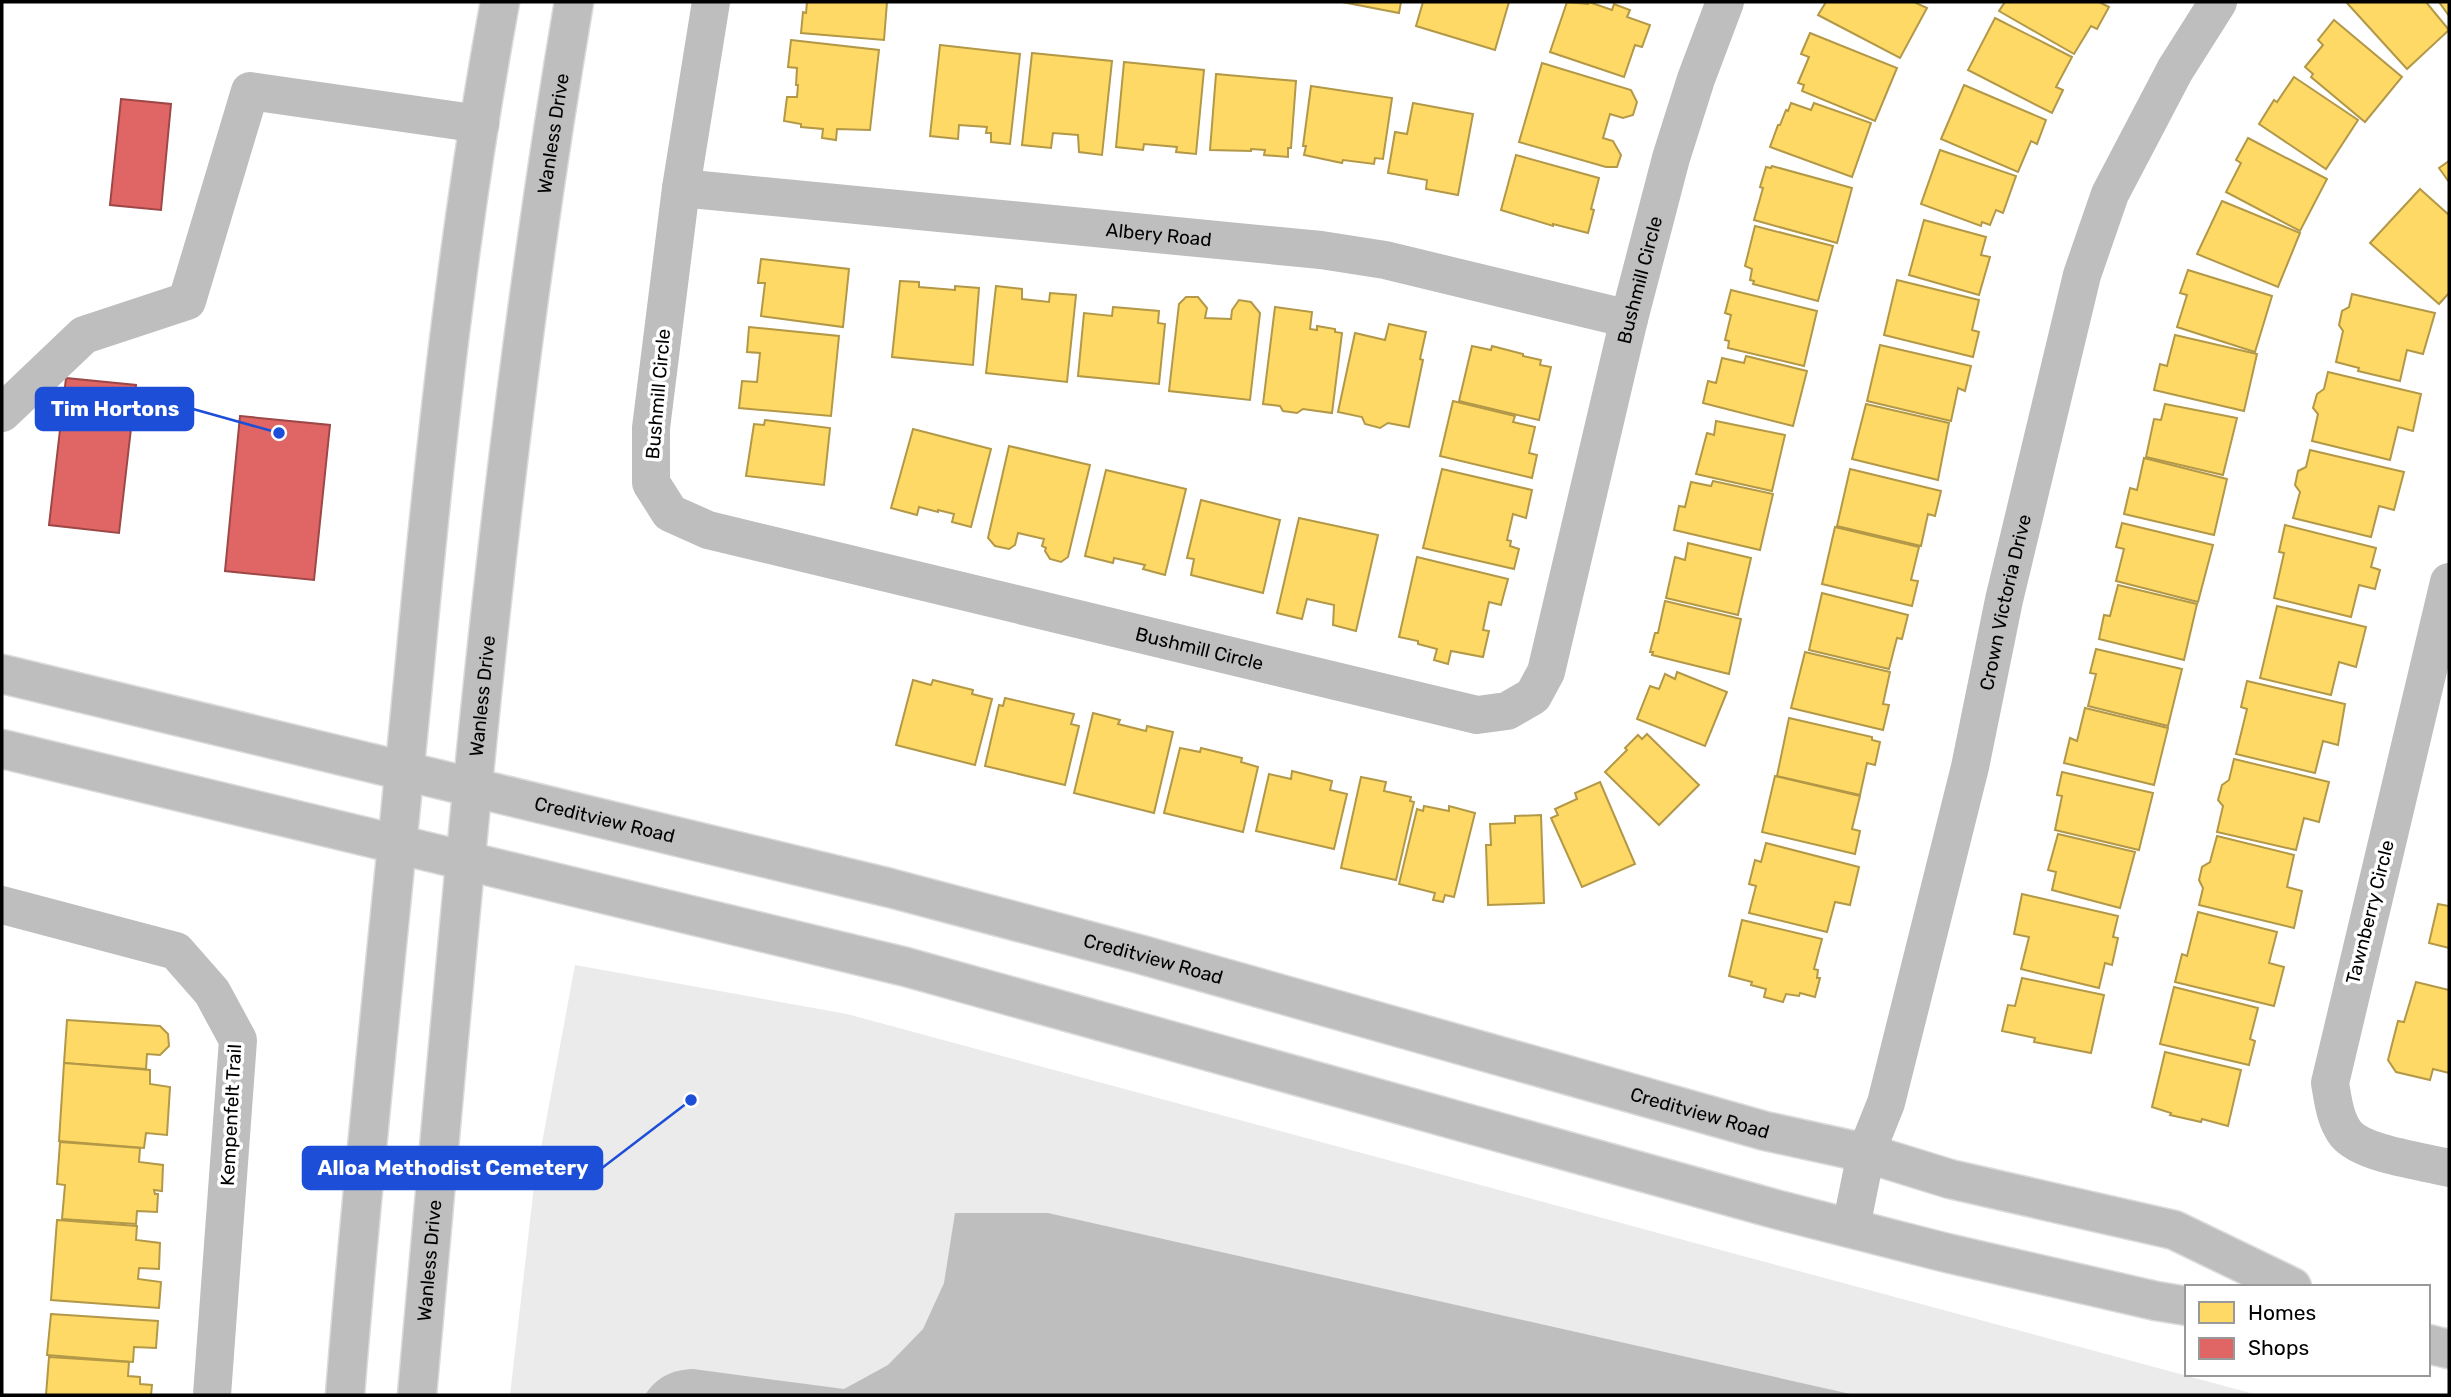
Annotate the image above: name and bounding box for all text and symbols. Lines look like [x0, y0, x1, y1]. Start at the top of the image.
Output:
street label: Wanless Drive [532, 71, 573, 195]
street label: Bushmill Circle [1612, 214, 1667, 346]
street label: Albery Road [1105, 218, 1213, 251]
street label: Bushmill Circle [641, 328, 675, 460]
callout: Tim Hortons [36, 388, 193, 430]
text: Tim Hortons [51, 396, 179, 421]
street label: Crown Victoria Drive [1974, 512, 2036, 693]
street label: Bushmill Circle [1133, 622, 1266, 675]
street label: Wanless Drive [464, 634, 500, 758]
street label: Creditview Road [532, 791, 677, 847]
street label: Tawnberry Circle [2341, 838, 2399, 986]
street label: Creditview Road [1081, 928, 1226, 989]
street label: Kempenfelt Trail [216, 1044, 246, 1186]
street label: Creditview Road [1628, 1082, 1772, 1143]
callout: Alloa Methodist Cemetery [303, 1147, 602, 1189]
text: Alloa Methodist Cemetery [317, 1155, 589, 1180]
street label: Wanless Drive [412, 1199, 446, 1322]
legend [2185, 1285, 2430, 1376]
text: Homes [2248, 1300, 2316, 1325]
text: Shops [2248, 1335, 2309, 1360]

